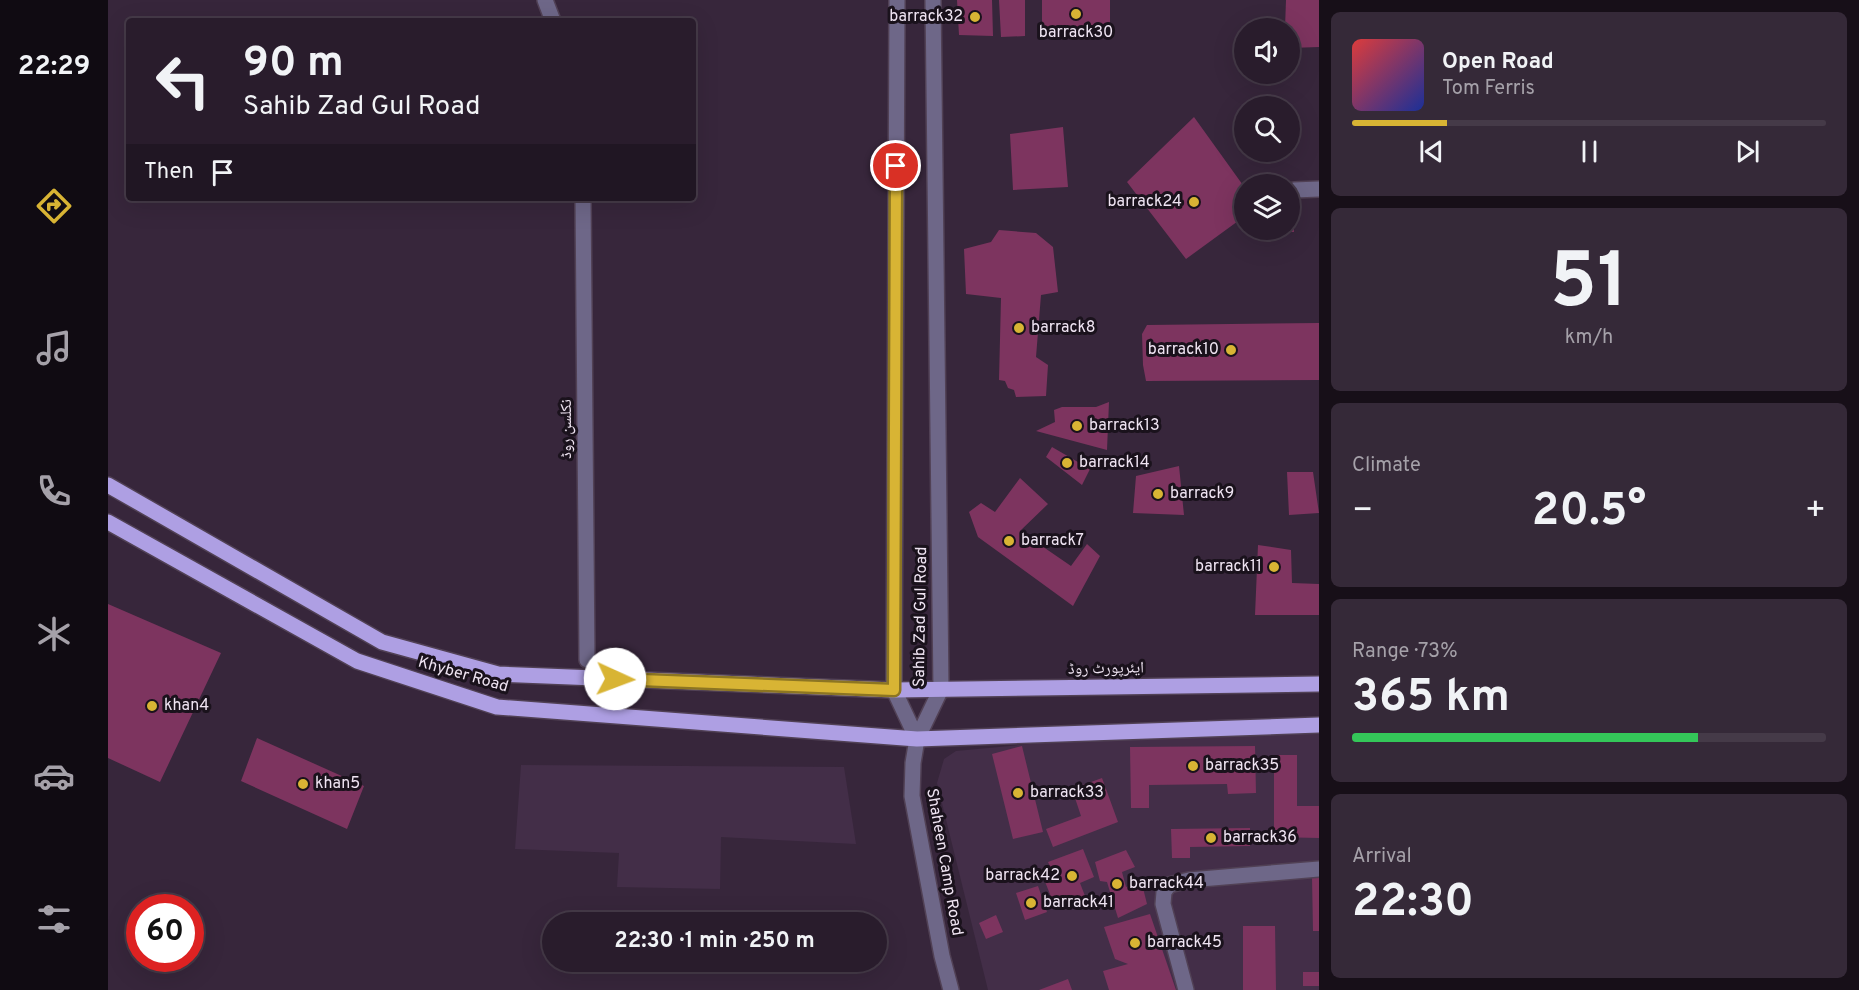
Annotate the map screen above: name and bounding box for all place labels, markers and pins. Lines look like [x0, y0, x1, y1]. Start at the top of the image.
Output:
place label: barrack32 [889, 7, 963, 27]
marker: barrack30 [1069, 7, 1083, 21]
marker: barrack32 [968, 10, 982, 24]
place label: barrack30 [1039, 23, 1113, 43]
pin [870, 140, 921, 191]
place label: barrack24 [1107, 192, 1182, 212]
marker: barrack24 [1187, 195, 1201, 209]
place label: barrack8 [1031, 318, 1096, 338]
marker: barrack8 [1012, 321, 1026, 335]
place label: barrack10 [1148, 340, 1219, 360]
marker: barrack10 [1224, 343, 1238, 357]
place label: barrack13 [1089, 416, 1160, 436]
marker: barrack13 [1070, 419, 1084, 433]
place label: barrack14 [1079, 453, 1150, 473]
marker: barrack14 [1060, 456, 1074, 470]
place label: barrack9 [1170, 484, 1234, 504]
marker: barrack9 [1151, 487, 1165, 501]
place label: barrack7 [1021, 531, 1084, 551]
marker: barrack7 [1002, 534, 1016, 548]
place label: barrack11 [1195, 557, 1262, 577]
marker: barrack11 [1267, 560, 1281, 574]
place label: khan4 [164, 696, 209, 716]
marker: khan4 [145, 699, 159, 713]
place label: barrack35 [1205, 756, 1279, 776]
marker: barrack35 [1186, 759, 1200, 773]
place label: khan5 [315, 774, 360, 794]
marker: khan5 [296, 777, 310, 791]
place label: barrack33 [1030, 783, 1104, 803]
marker: barrack33 [1011, 786, 1025, 800]
place label: barrack36 [1223, 828, 1297, 848]
marker: barrack36 [1204, 831, 1218, 845]
place label: barrack42 [985, 866, 1060, 886]
marker: barrack42 [1065, 869, 1079, 883]
place label: barrack44 [1129, 874, 1204, 894]
marker: barrack44 [1110, 877, 1124, 891]
place label: barrack41 [1043, 893, 1114, 913]
marker: barrack41 [1024, 896, 1038, 910]
place label: barrack45 [1147, 933, 1222, 953]
marker: barrack45 [1128, 936, 1142, 950]

